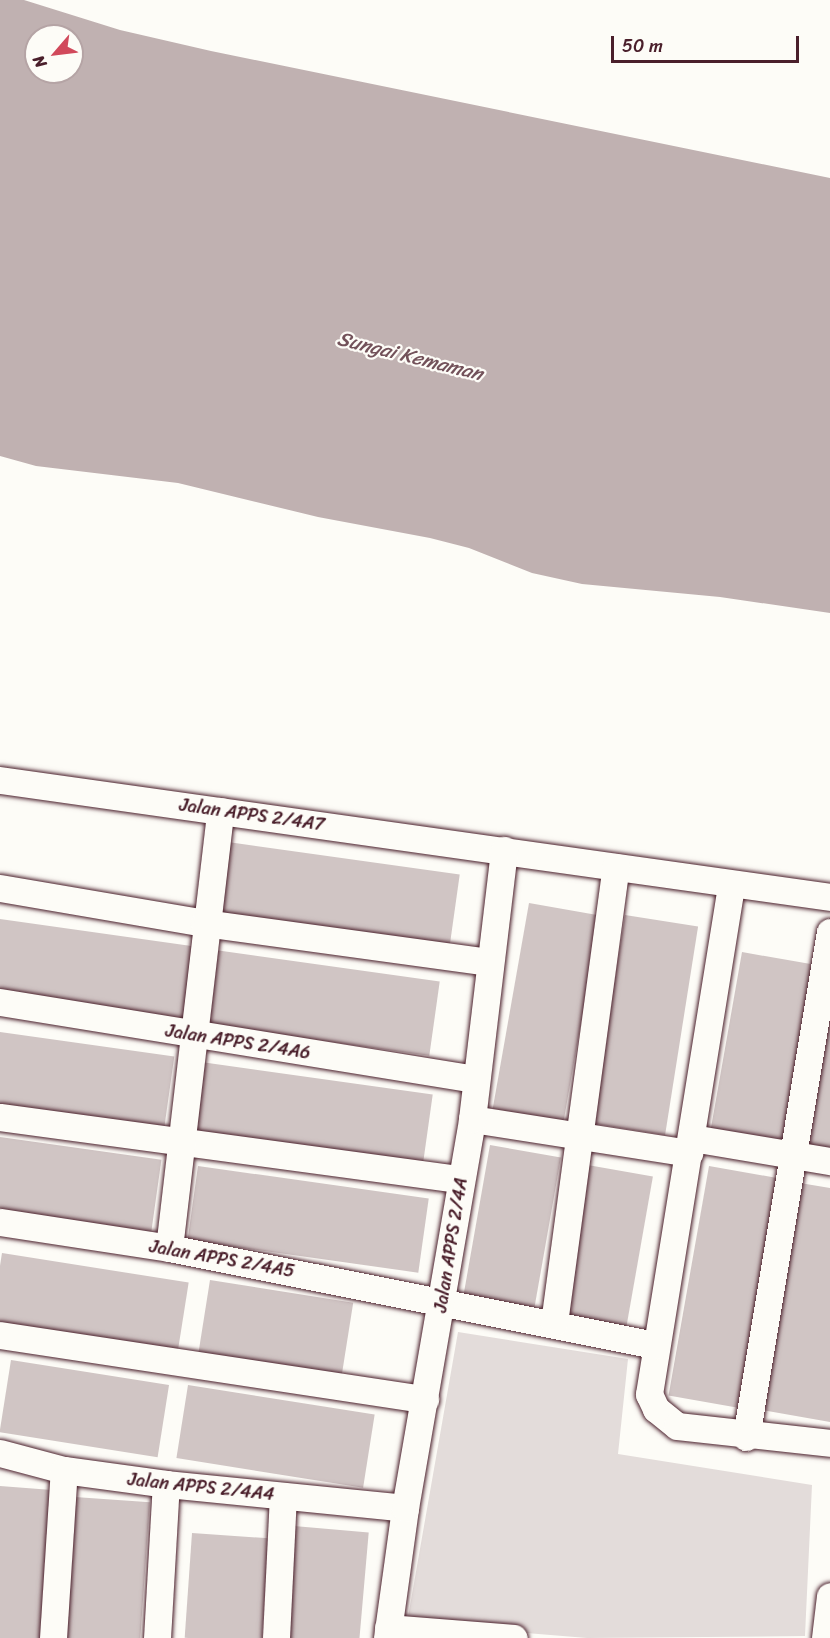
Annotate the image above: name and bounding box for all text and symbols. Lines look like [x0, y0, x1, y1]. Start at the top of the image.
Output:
north arrow [24, 24, 84, 84]
scale bar [614, 24, 802, 62]
text: 50 m [622, 30, 663, 62]
text: N [24, 50, 55, 73]
water label: Sungai Kemaman [335, 326, 485, 386]
street label: Jalan APPS 2/4A7 [178, 794, 326, 836]
street label: Jalan APPS 2/4A6 [164, 1020, 312, 1064]
street label: Jalan APPS 2/4A [430, 1176, 472, 1314]
street label: Jalan APPS 2/4A5 [148, 1236, 296, 1282]
street label: Jalan APPS 2/4A4 [127, 1469, 275, 1505]

